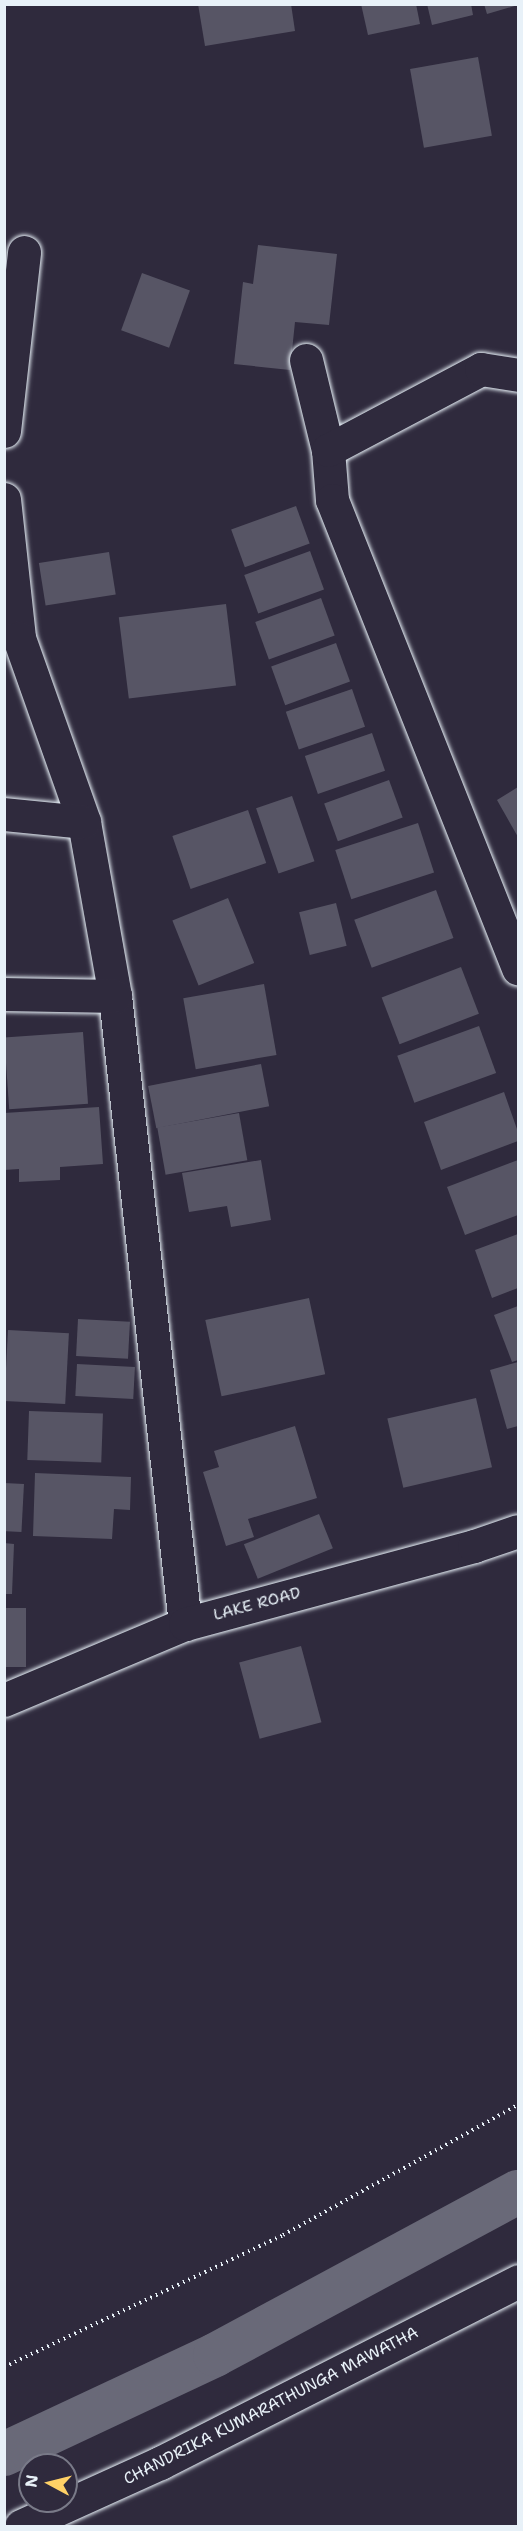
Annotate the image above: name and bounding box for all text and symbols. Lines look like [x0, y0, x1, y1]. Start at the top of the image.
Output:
street label: LAKE ROAD [211, 1583, 303, 1625]
street label: CHANDRIKA KUMARATHUNGA MAWATHA [120, 2323, 422, 2489]
north arrow [18, 2453, 78, 2513]
text: N [20, 2473, 43, 2489]

